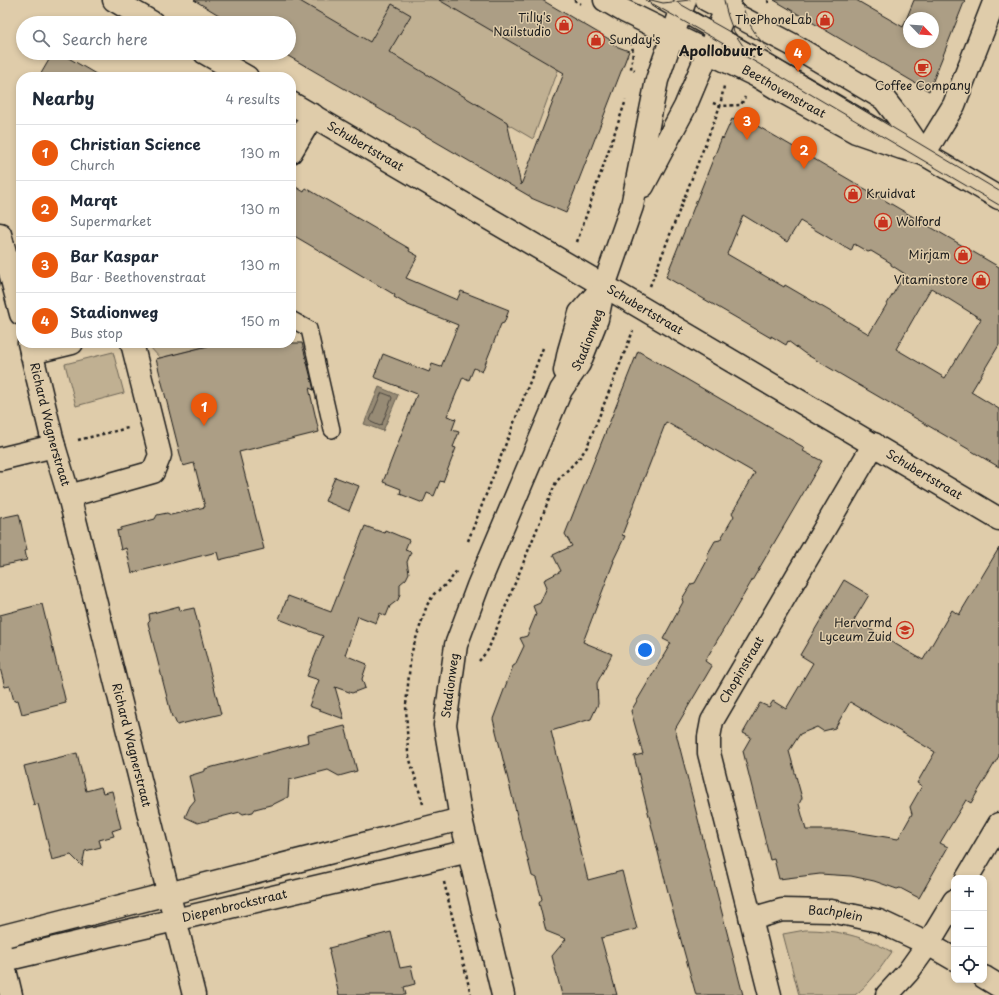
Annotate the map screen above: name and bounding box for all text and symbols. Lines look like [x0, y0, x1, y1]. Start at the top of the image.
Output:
place label: Tilly's Nailstudio [493, 8, 552, 40]
place label: ThePhoneLab [735, 10, 812, 28]
shop icon: ThePhoneLab [815, 10, 835, 30]
north arrow [903, 12, 939, 48]
shop icon: Tilly's Nailstudio [554, 15, 574, 35]
search box [16, 16, 296, 60]
icon: search [30, 27, 52, 49]
text: Search here [62, 27, 148, 50]
shop icon: Sunday's [586, 30, 606, 50]
place label: Sunday's [609, 30, 661, 48]
pin: 4 [785, 39, 811, 72]
district label: Apollobuurt [678, 40, 763, 61]
cafe icon: Coffee Company [913, 58, 933, 78]
street label: Beethovenstraat [739, 60, 830, 122]
place label: Coffee Company [875, 76, 971, 94]
text: Nearby [32, 85, 94, 111]
text: 4 results [226, 89, 280, 108]
pin: 3 [734, 107, 760, 140]
street label: Schubertstraat [324, 116, 408, 175]
text: Christian Science [70, 132, 201, 155]
pin: 2 [791, 136, 817, 169]
text: 1 [42, 143, 48, 162]
text: 130 m [241, 143, 280, 162]
text: Church [70, 155, 115, 174]
shop icon: Kruidvat [843, 184, 863, 204]
place label: Kruidvat [866, 184, 915, 202]
text: Marqt [70, 188, 118, 211]
text: 2 [40, 199, 50, 218]
text: 130 m [241, 199, 280, 218]
text: Supermarket [70, 211, 152, 230]
shop icon: Wolford [873, 212, 893, 232]
place label: Wolford [896, 212, 941, 230]
text: Bar Kaspar [70, 244, 158, 267]
place label: Mirjam [909, 245, 950, 263]
shop icon: Mirjam [953, 245, 973, 265]
text: 3 [41, 255, 49, 274]
text: 130 m [241, 255, 280, 274]
text: Bar · Beethovenstraat [70, 267, 206, 286]
place label: Vitaminstore [894, 270, 968, 288]
shop icon: Vitaminstore [971, 270, 991, 290]
street label: Schubertstraat [604, 279, 687, 339]
text: Stadionweg [70, 300, 158, 323]
street label: Stadionweg [567, 307, 607, 375]
text: 4 [41, 311, 49, 330]
text: 150 m [241, 311, 280, 330]
text: Bus stop [70, 323, 123, 342]
street label: Richard Wagnerstraat [26, 360, 76, 488]
pin: 1 [191, 393, 217, 426]
street label: Schubertstraat [883, 444, 966, 503]
place label: Hervormd Lyceum Zuid [819, 613, 893, 645]
school or university icon: Hervormd Lyceum Zuid [895, 620, 915, 640]
street label: Chopinstraat [714, 632, 768, 706]
your location [635, 640, 655, 660]
street label: Stadionweg [436, 652, 463, 719]
street label: Richard Wagnerstraat [108, 681, 157, 809]
map controls [951, 875, 987, 983]
button: + [951, 875, 987, 911]
street label: Diepenbrockstraat [180, 884, 289, 926]
street label: Bachplein [808, 901, 865, 925]
button: − [951, 911, 987, 947]
button: locate [951, 947, 987, 983]

